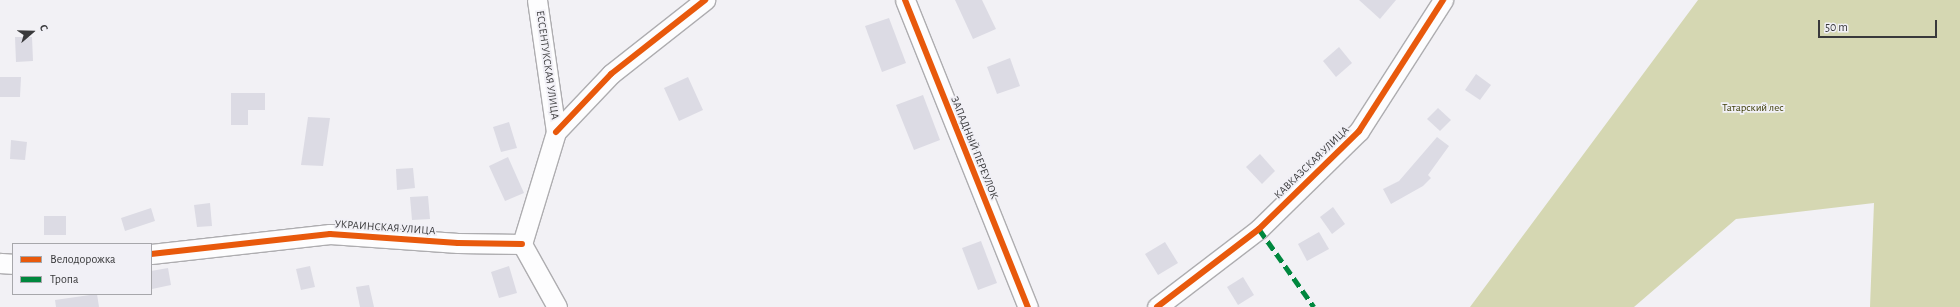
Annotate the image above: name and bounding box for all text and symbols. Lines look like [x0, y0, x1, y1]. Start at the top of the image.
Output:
street label: ЕССЕНТУКСКАЯ УЛИЦА [533, 10, 561, 120]
north arrow [12, 12, 52, 52]
scale bar [1820, 12, 1939, 38]
text: 50 m [1825, 21, 1848, 33]
text: С [38, 23, 50, 32]
street label: ЗАПАДНЫЙ ПЕРЕУЛОК [947, 95, 1001, 201]
park label: Татарский лес [1722, 101, 1784, 115]
street label: КАВКАЗСКАЯ УЛИЦА [1272, 124, 1352, 202]
street label: УКРАИНСКАЯ УЛИЦА [334, 218, 436, 238]
legend [12, 243, 152, 295]
text: Велодорожка [50, 253, 116, 265]
text: Тропа [50, 273, 78, 285]

